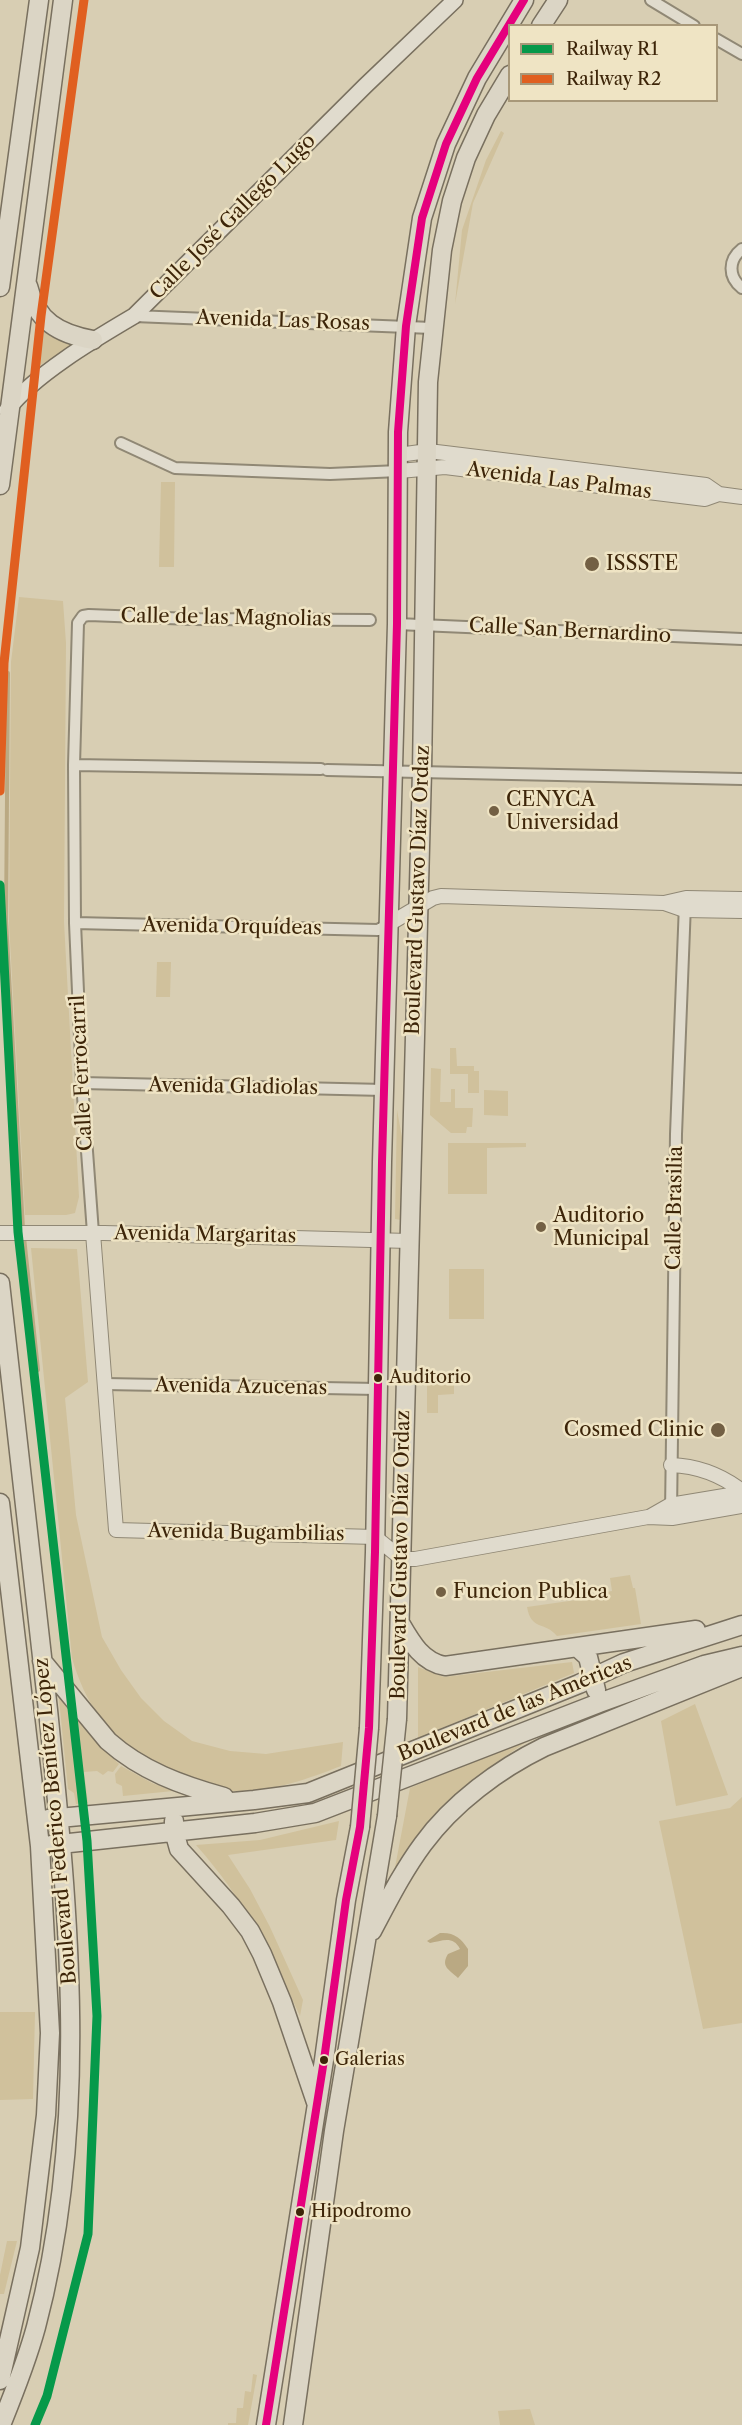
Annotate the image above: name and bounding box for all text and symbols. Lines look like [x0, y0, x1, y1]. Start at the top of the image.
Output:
legend [508, 24, 718, 102]
text: Railway R1 [566, 38, 658, 60]
text: Railway R2 [566, 68, 661, 90]
street label: Calle José Gallego Lugo [145, 129, 321, 305]
street label: Avenida Las Rosas [196, 306, 370, 336]
street label: Avenida Las Palmas [465, 458, 653, 504]
place label: ISSSTE [606, 552, 678, 576]
marker: ISSSTE [583, 555, 601, 573]
street label: Calle de las Magnolias [120, 604, 332, 632]
street label: Calle San Bernardino [468, 614, 672, 648]
street label: Boulevard Gustavo Díaz Ordaz [401, 745, 435, 1035]
place label: CENYCA Universidad [506, 788, 619, 835]
marker: CENYCA Universidad [487, 804, 501, 818]
street label: Avenida Orquídeas [142, 913, 322, 941]
street label: Calle Ferrocarril [66, 994, 98, 1152]
street label: Avenida Gladiolas [148, 1074, 318, 1100]
street label: Calle Brasilia [662, 1146, 688, 1270]
place label: Auditorio Municipal [553, 1204, 649, 1251]
marker: Auditorio Municipal [534, 1220, 548, 1234]
street label: Avenida Margaritas [114, 1221, 296, 1249]
place label: Auditorio [389, 1367, 471, 1389]
marker: Auditorio [372, 1372, 384, 1384]
street label: Avenida Azucenas [154, 1373, 328, 1401]
street label: Boulevard Gustavo Díaz Ordaz [386, 1410, 416, 1700]
place label: Cosmed Clinic [564, 1418, 704, 1442]
marker: Cosmed Clinic [709, 1421, 727, 1439]
street label: Avenida Bugambilias [147, 1519, 345, 1547]
place label: Funcion Publica [453, 1580, 608, 1604]
marker: Funcion Publica [434, 1585, 448, 1599]
street label: Boulevard de las Américas [395, 1651, 635, 1767]
street label: Boulevard Federico Benítez López [30, 1657, 82, 1985]
place label: Galerias [335, 2049, 405, 2071]
marker: Galerias [318, 2054, 330, 2066]
place label: Hipodromo [311, 2201, 411, 2223]
marker: Hipodromo [294, 2206, 306, 2218]

